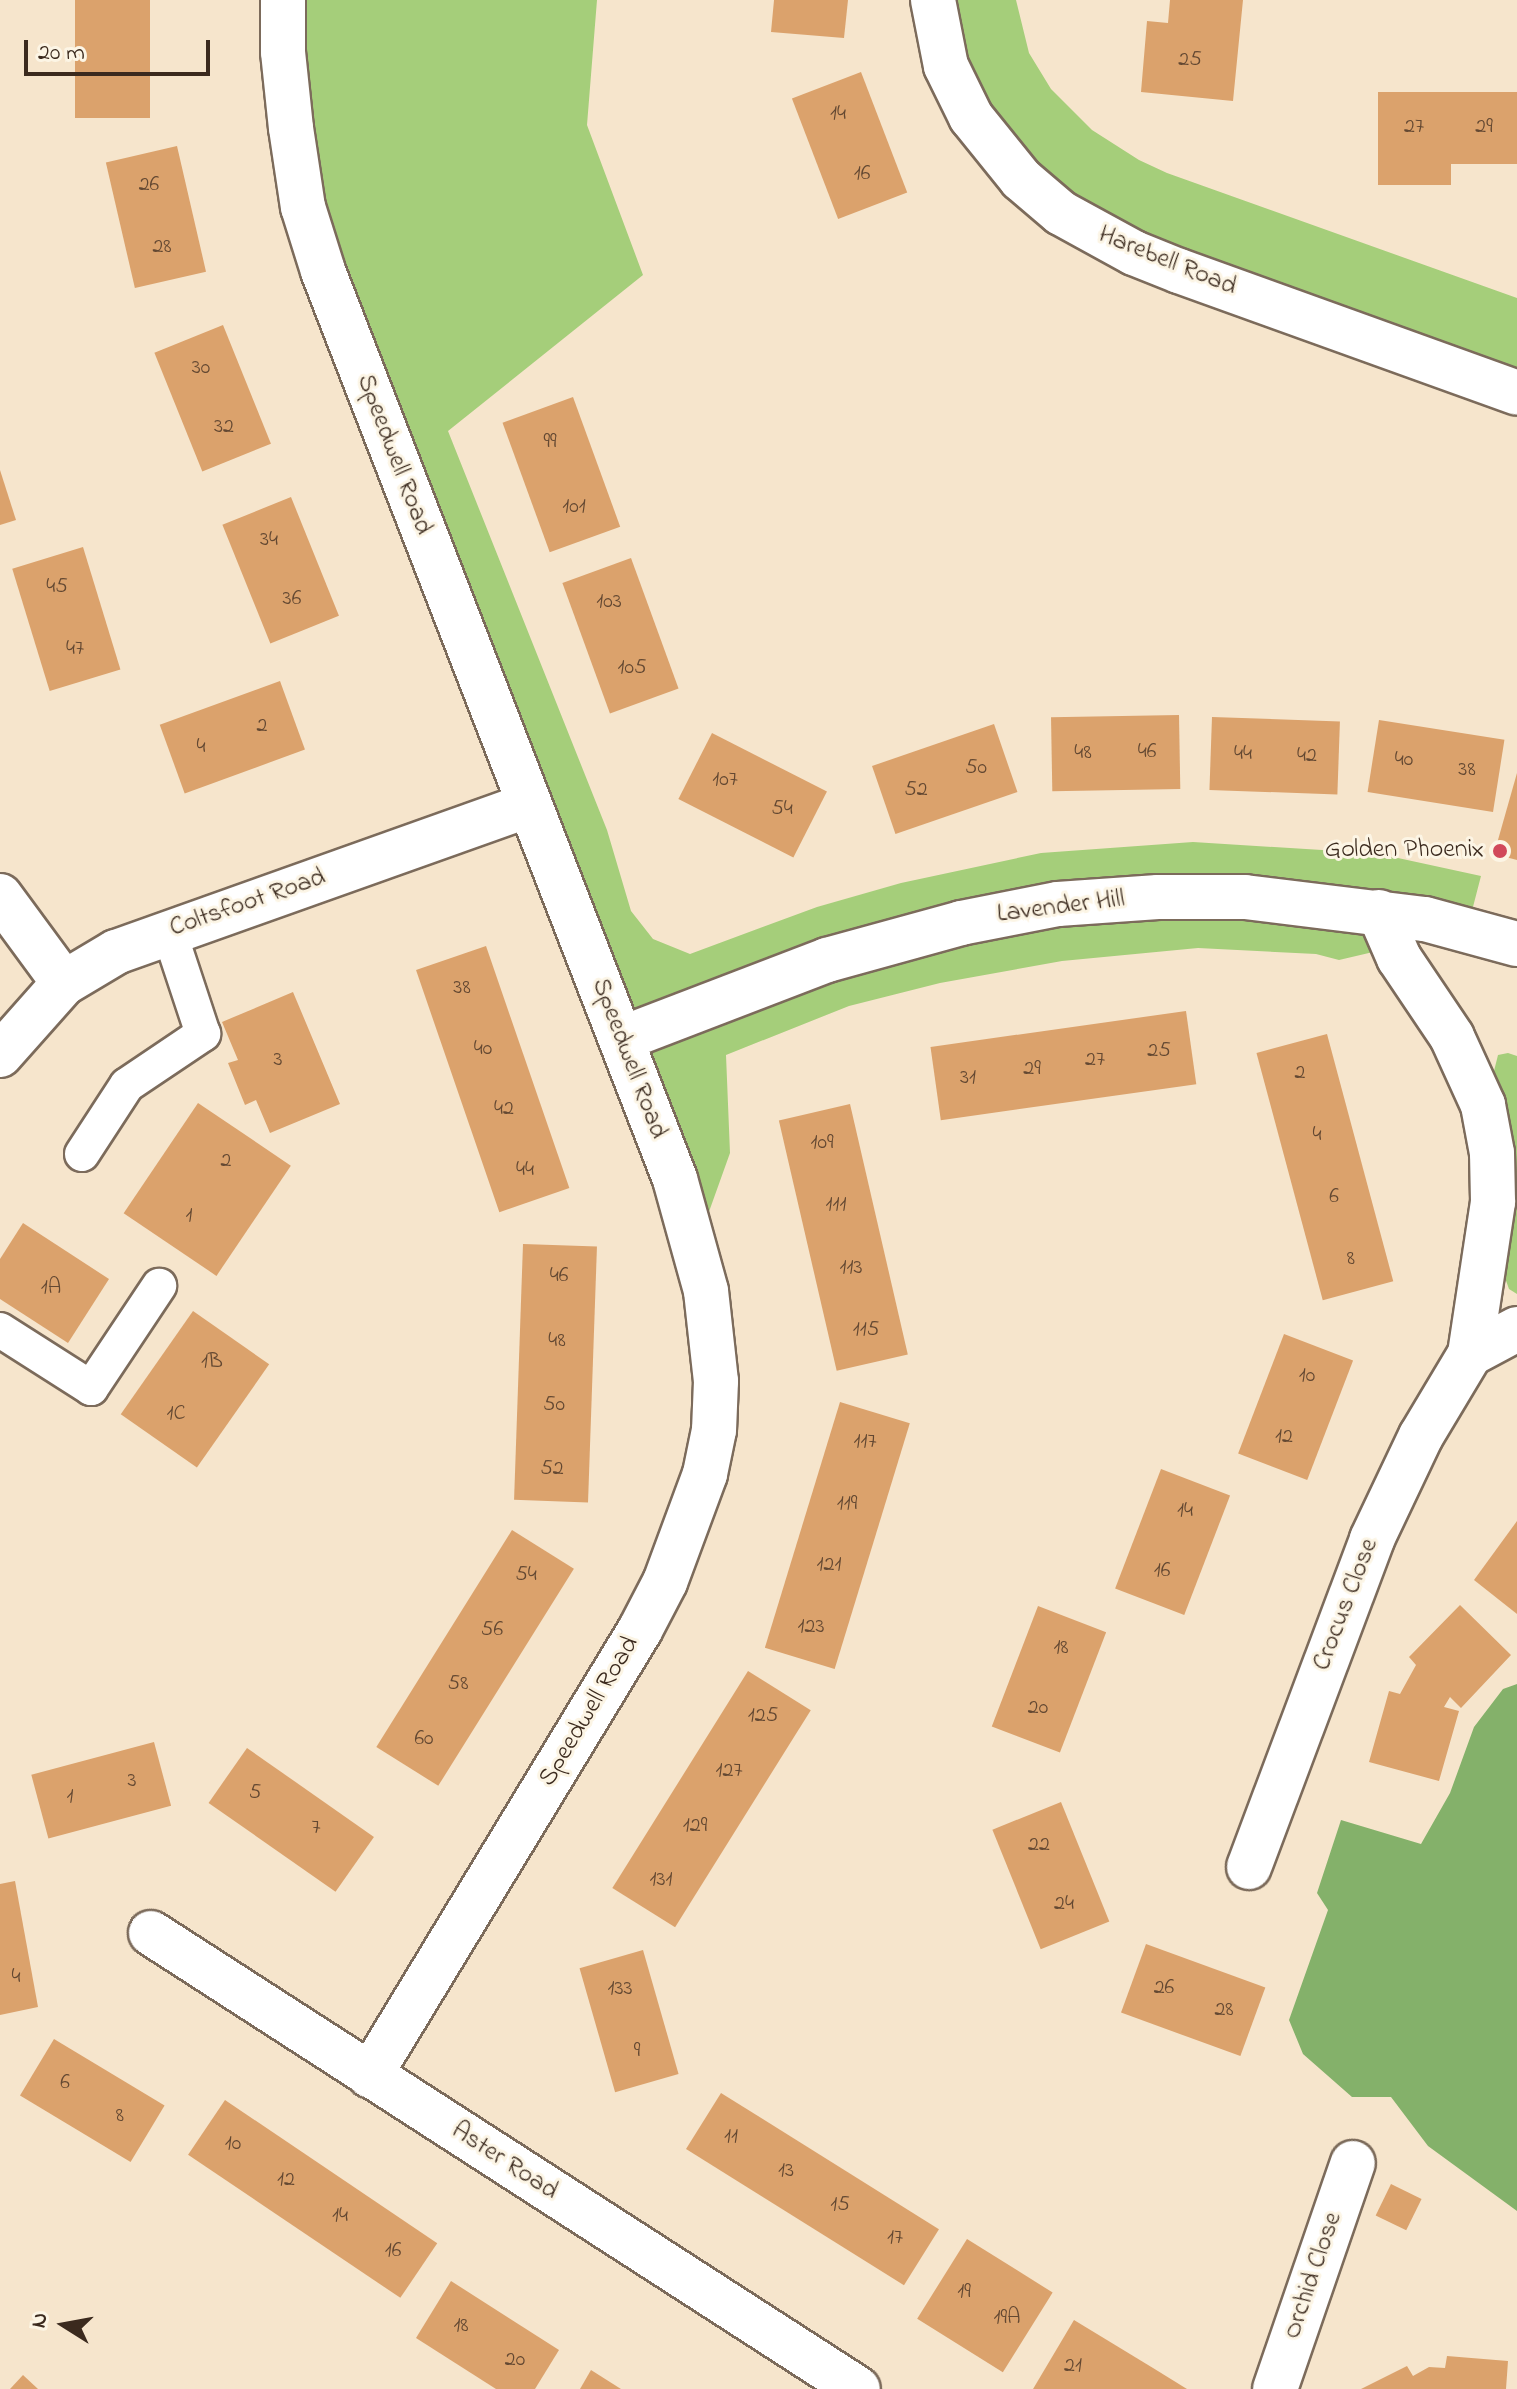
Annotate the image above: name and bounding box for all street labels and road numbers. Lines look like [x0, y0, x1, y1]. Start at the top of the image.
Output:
street label: Harebell Road [1093, 220, 1241, 304]
street label: Speedwell Road [348, 370, 438, 540]
street label: Coltsfoot Road [166, 863, 330, 945]
street label: Lavender Hill [995, 885, 1127, 931]
street label: Speedwell Road [583, 974, 673, 1144]
street label: Crocus Close [1308, 1535, 1386, 1675]
street label: Speedwell Road [533, 1631, 647, 1793]
street label: Aster Road [445, 2116, 563, 2208]
street label: Orchid Close [1278, 2209, 1350, 2343]

